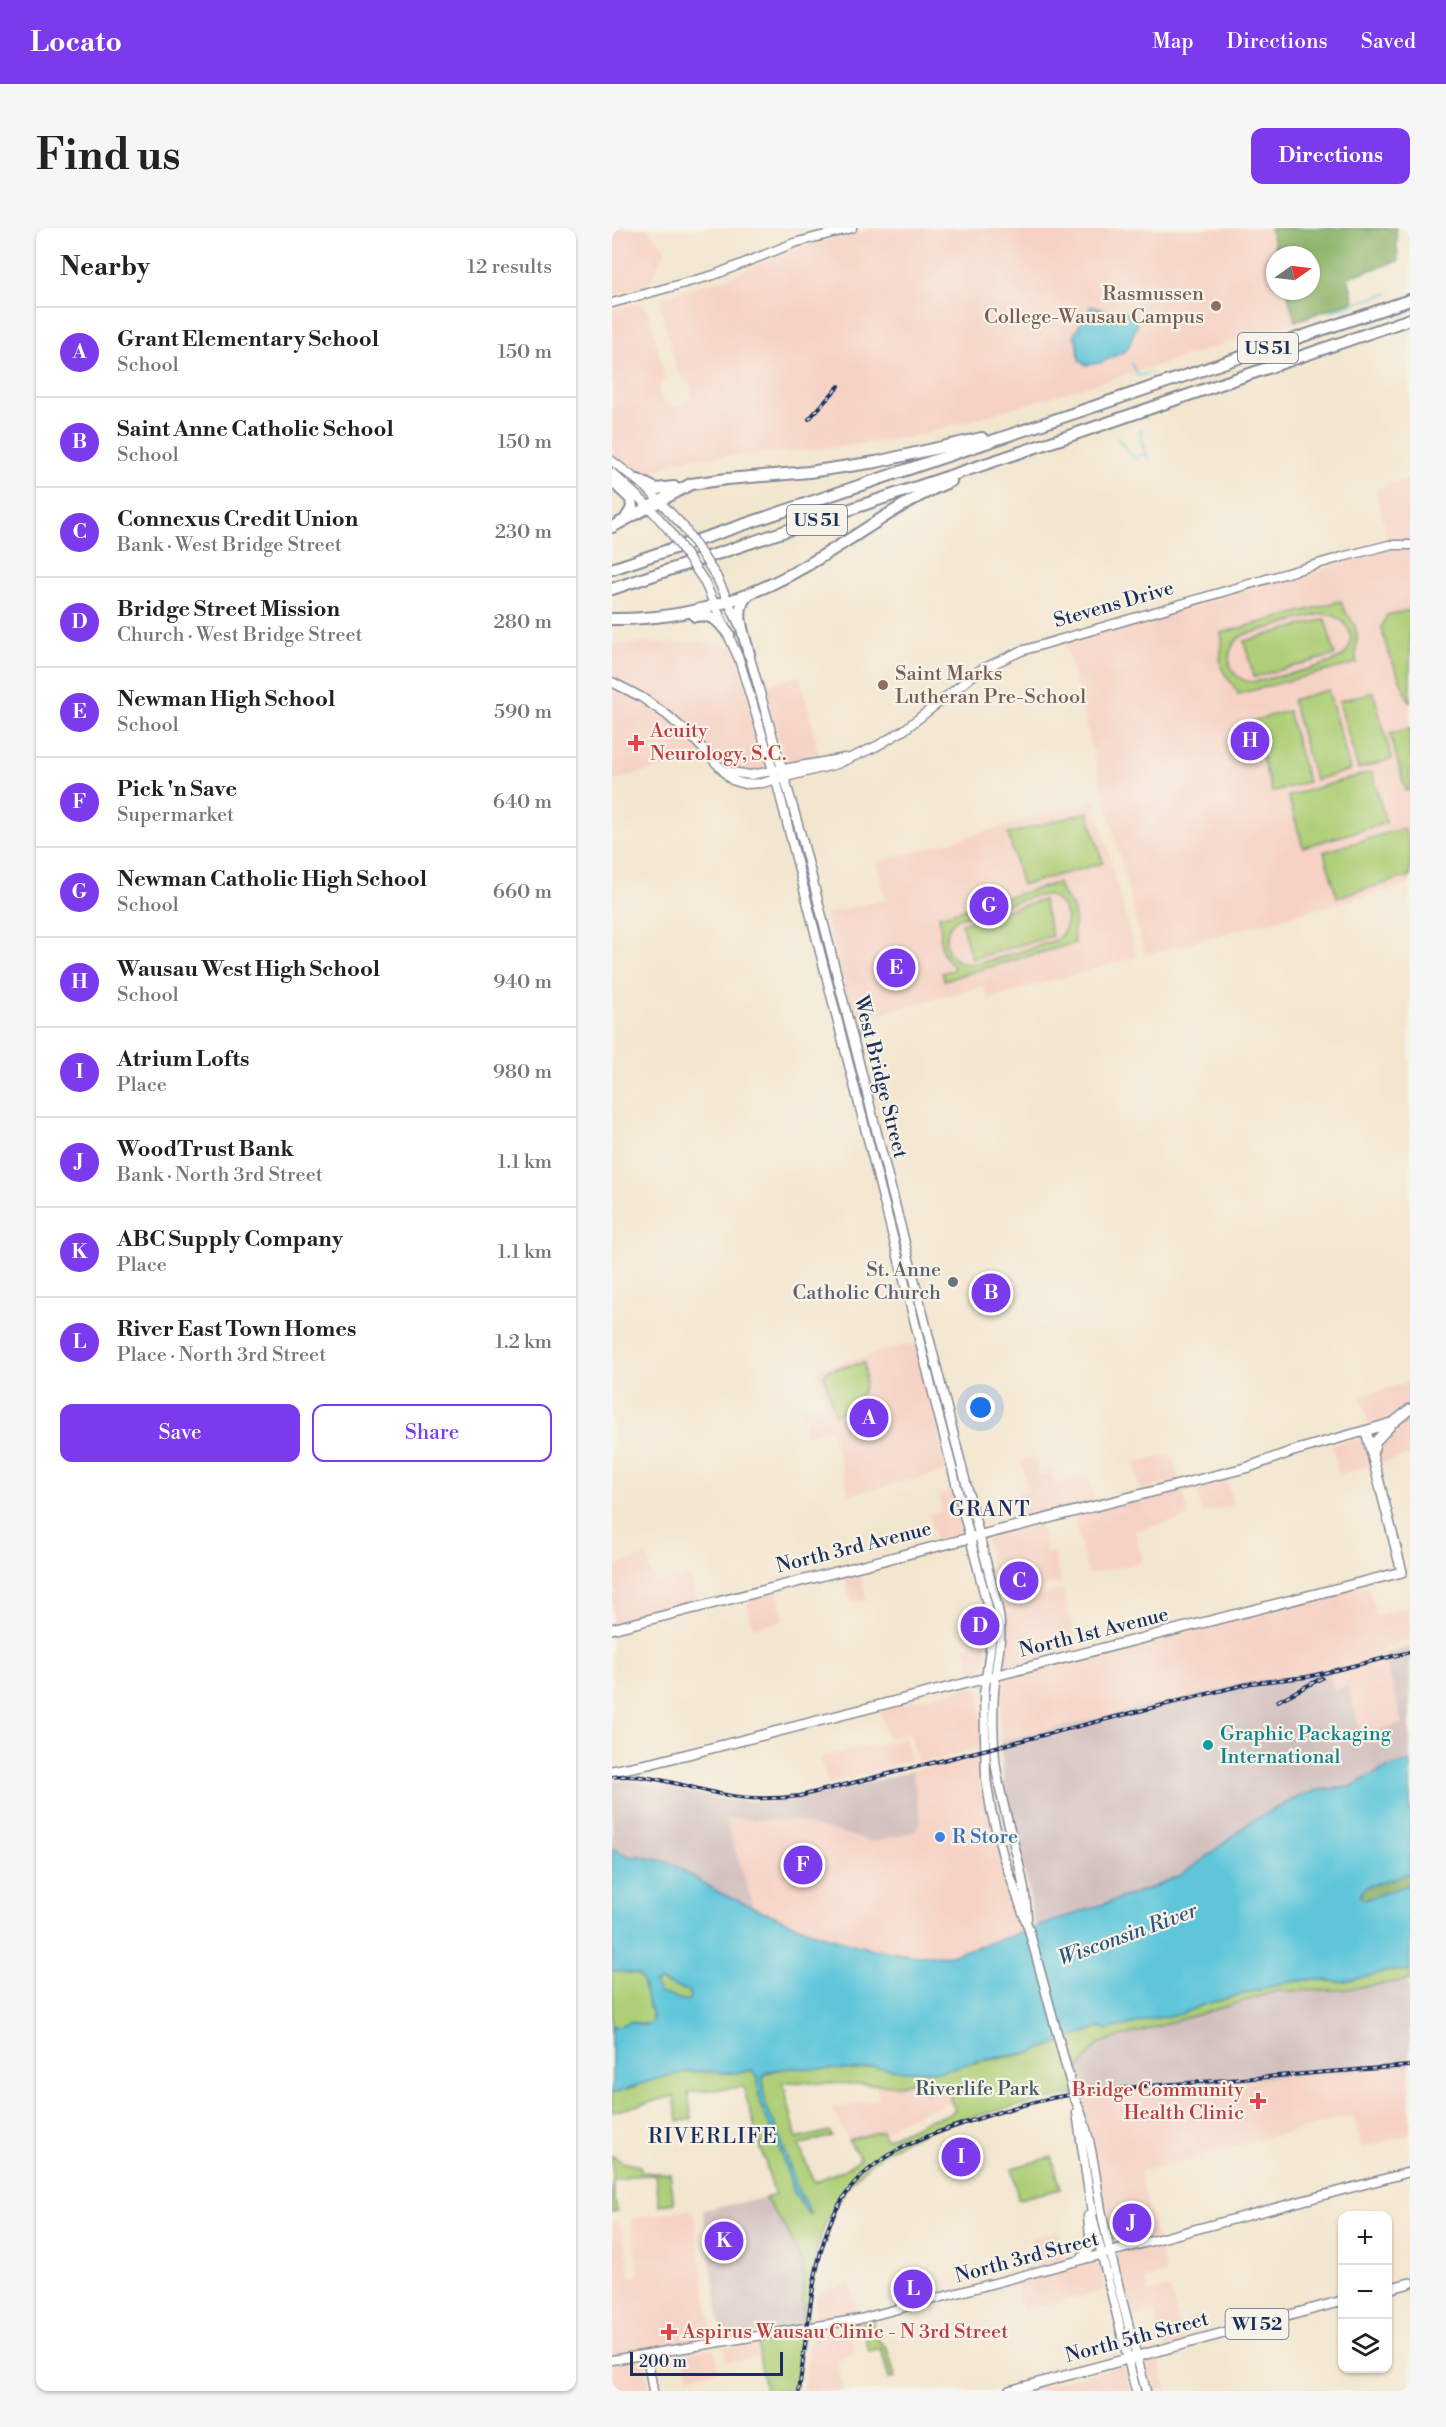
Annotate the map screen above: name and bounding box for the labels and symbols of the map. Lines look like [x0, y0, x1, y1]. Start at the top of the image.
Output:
north arrow [1266, 246, 1320, 300]
place label: Rasmussen College-Wausau Campus [984, 282, 1204, 330]
marker: Rasmussen College-Wausau Campus [1209, 299, 1223, 313]
road number: US 51 [1238, 333, 1298, 363]
road number: US 51 [787, 505, 847, 535]
street label: Stevens Drive [1051, 576, 1177, 634]
place label: Saint Marks Lutheran Pre-School [895, 662, 1086, 710]
marker: Saint Marks Lutheran Pre-School [876, 678, 890, 692]
pin: H [1230, 718, 1270, 764]
place label: Acuity Neurology, S.C. [649, 719, 787, 767]
marker: Acuity Neurology, S.C. [627, 734, 645, 752]
pin: G [970, 884, 1009, 928]
pin: E [876, 946, 916, 990]
street label: West Bridge Street [847, 992, 912, 1161]
place label: St. Anne Catholic Church [793, 1258, 941, 1306]
pin: B [972, 1270, 1010, 1316]
marker: St. Anne Catholic Church [946, 1275, 960, 1289]
your location [966, 1393, 995, 1422]
pin: A [850, 1396, 888, 1440]
district label: GRANT [949, 1497, 1031, 1523]
street label: North 3rd Avenue [774, 1517, 934, 1579]
pin: C [1000, 1558, 1038, 1604]
street label: North 1st Avenue [1017, 1602, 1171, 1664]
pin: D [960, 1604, 1000, 1648]
place label: Graphic Packaging International [1220, 1722, 1392, 1770]
marker: Graphic Packaging International [1201, 1738, 1215, 1752]
place label: R Store [952, 1825, 1018, 1850]
marker: R Store [933, 1830, 947, 1844]
pin: F [784, 1842, 822, 1888]
water label: Wisconsin River [1055, 1897, 1202, 1972]
park label: Riverlife Park [915, 2077, 1040, 2102]
place label: Bridge Community Health Clinic [1071, 2078, 1244, 2126]
marker: Bridge Community Health Clinic [1249, 2092, 1267, 2110]
district label: RIVERLIFE [648, 2124, 778, 2150]
pin: I [942, 2134, 980, 2180]
pin: J [1112, 2200, 1152, 2246]
pin: K [704, 2218, 744, 2264]
street label: North 3rd Street [952, 2227, 1102, 2289]
pin: L [894, 2266, 932, 2312]
street label: North 5th Street [1063, 2307, 1211, 2369]
road number: WI 52 [1226, 2309, 1288, 2339]
place label: Aspirus Wausau Clinic - N 3rd Street [681, 2320, 1008, 2345]
marker: Aspirus Wausau Clinic - N 3rd Street [660, 2323, 678, 2341]
scale bar [630, 2349, 783, 2376]

